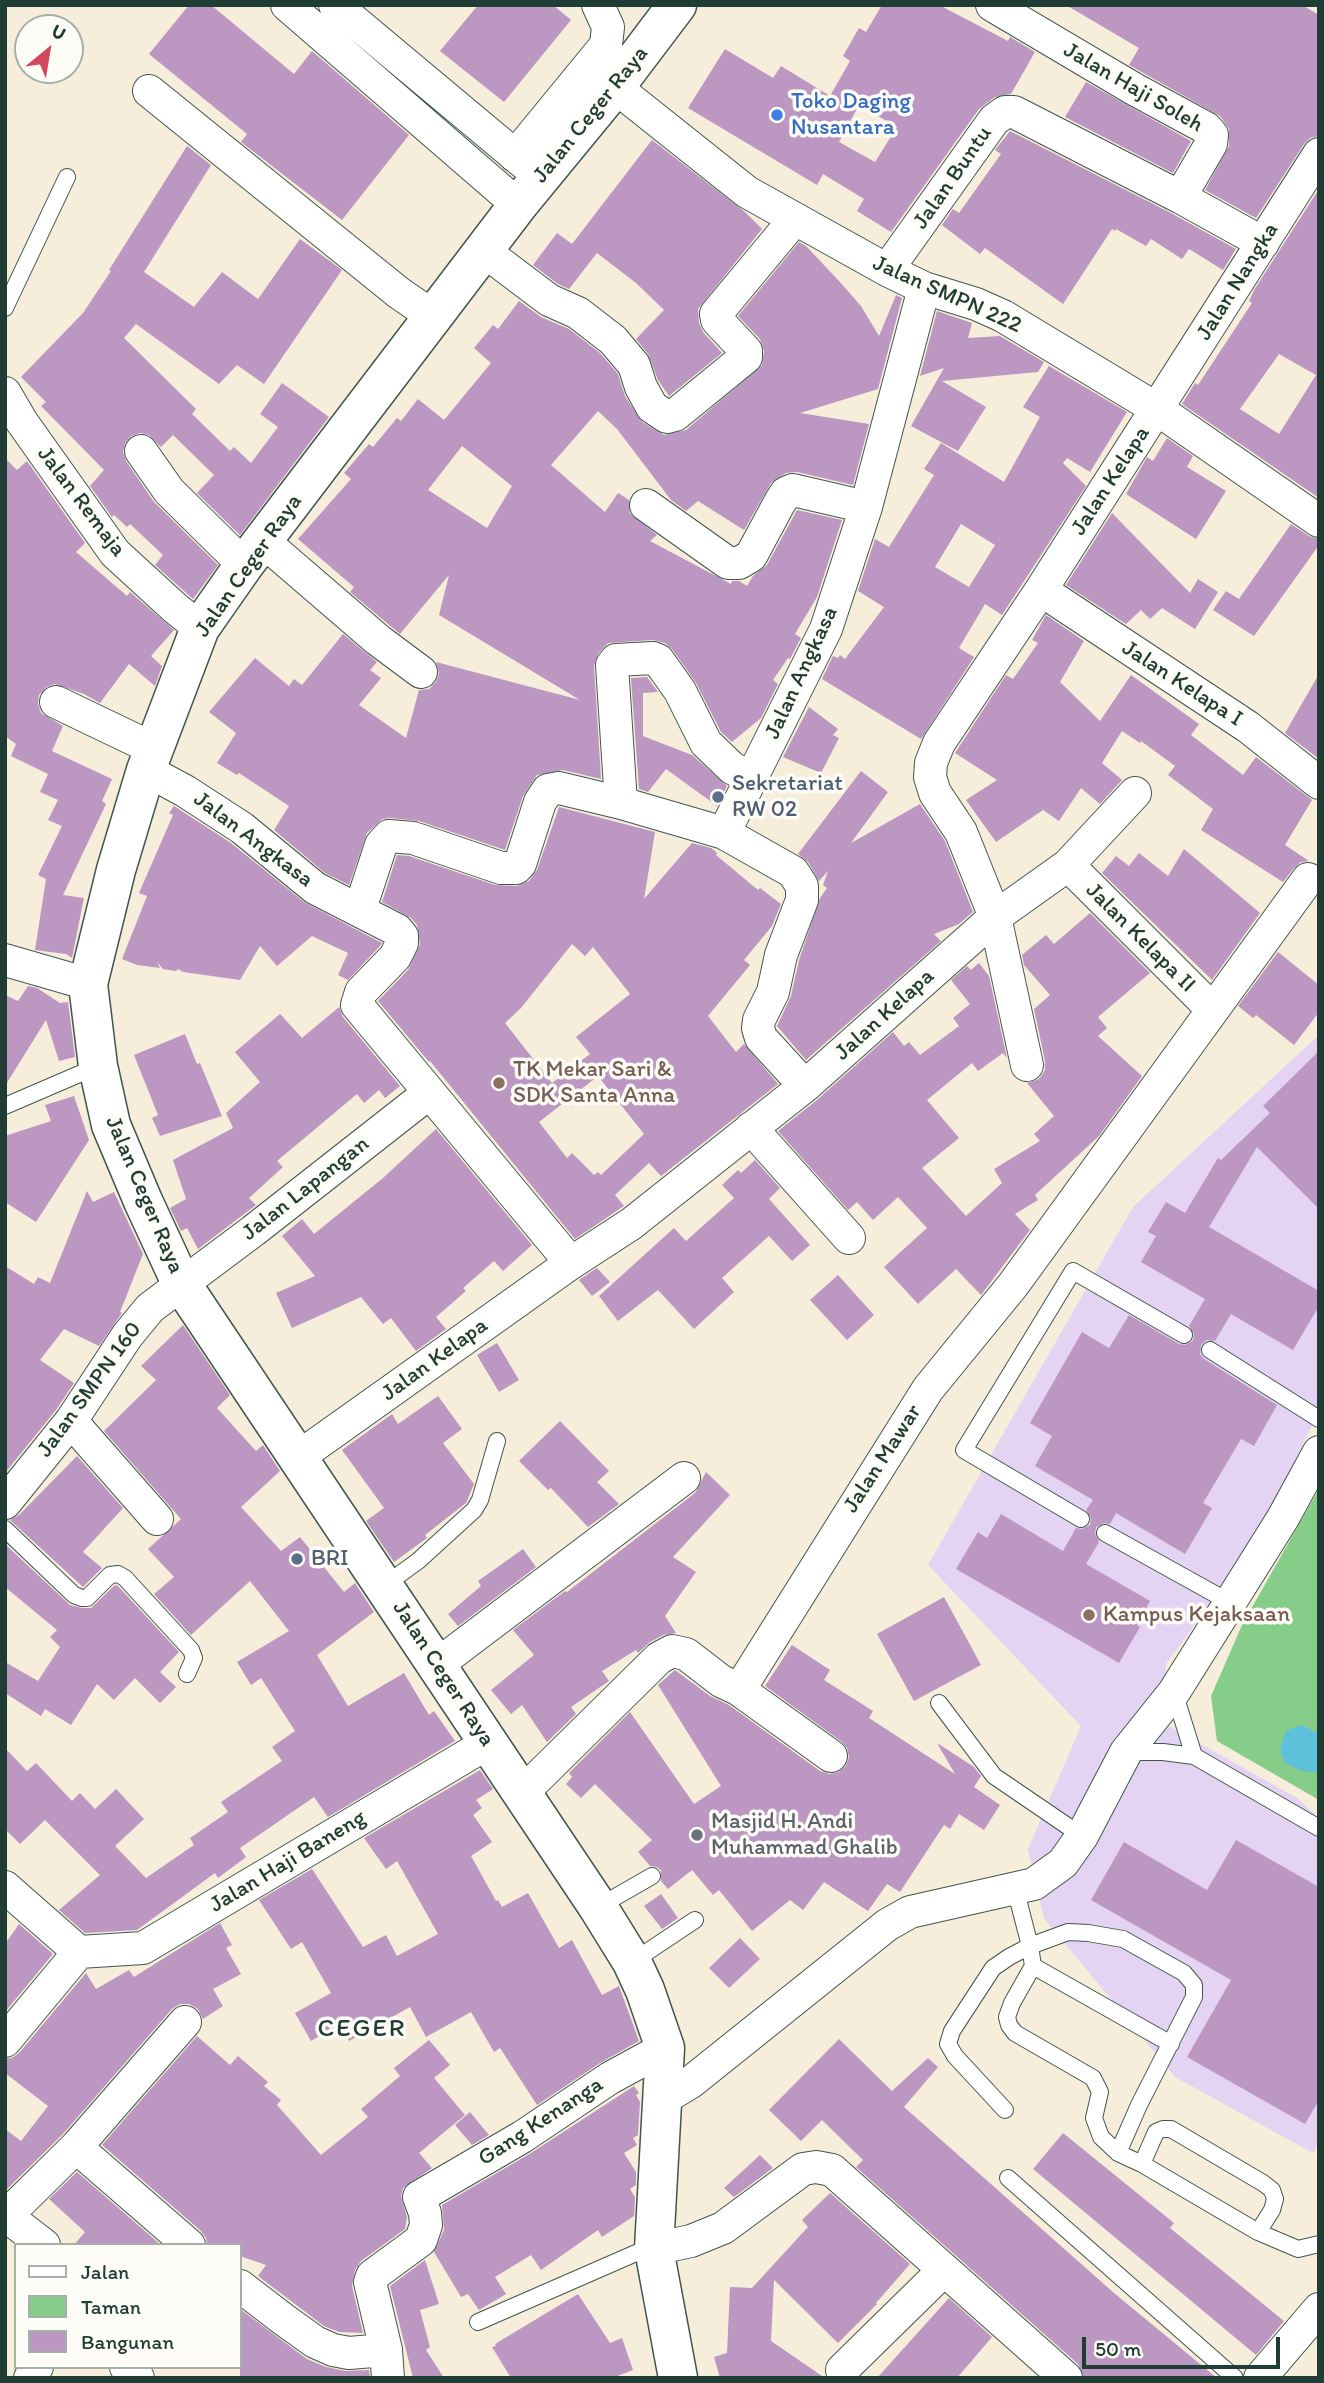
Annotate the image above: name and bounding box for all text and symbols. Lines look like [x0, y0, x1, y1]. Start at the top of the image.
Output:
north arrow [14, 14, 84, 84]
text: U [48, 19, 70, 45]
street label: Jalan Haji Soleh [1058, 37, 1208, 139]
street label: Jalan Ceger Raya [527, 41, 655, 189]
place label: Toko Daging Nusantara [791, 88, 911, 142]
marker: Toko Daging Nusantara [769, 107, 785, 123]
street label: Jalan Buntu [907, 121, 999, 235]
street label: Jalan Nangka [1191, 218, 1285, 346]
street label: Jalan SMPN 222 [868, 250, 1026, 340]
street label: Jalan Kelapa [1065, 421, 1157, 541]
street label: Jalan Remaja [31, 441, 131, 563]
street label: Jalan Ceger Raya [189, 489, 309, 643]
street label: Jalan Angkasa [759, 602, 845, 744]
street label: Jalan Kelapa I [1116, 635, 1248, 733]
place label: Sekretariat RW 02 [732, 770, 843, 824]
street label: Jalan Angkasa [188, 786, 318, 894]
marker: Sekretariat RW 02 [710, 789, 726, 805]
street label: Jalan Kelapa II [1079, 877, 1201, 999]
street label: Jalan Kelapa [829, 963, 941, 1067]
place label: TK Mekar Sari & SDK Santa Anna [513, 1056, 675, 1110]
marker: TK Mekar Sari & SDK Santa Anna [491, 1075, 507, 1091]
street label: Jalan Ceger Raya [98, 1112, 190, 1278]
street label: Jalan Lapangan [237, 1131, 375, 1247]
street label: Jalan Kelapa [376, 1312, 494, 1408]
street label: Jalan SMPN 160 [32, 1317, 148, 1463]
street label: Jalan Mawar [838, 1400, 928, 1518]
place label: BRI [311, 1545, 349, 1573]
marker: BRI [289, 1551, 305, 1567]
street label: Jalan Ceger Raya [386, 1596, 500, 1752]
place label: Kampus Kejaksaan [1103, 1601, 1290, 1629]
marker: Kampus Kejaksaan [1081, 1607, 1097, 1623]
street label: Jalan Haji Baneng [205, 1804, 371, 1920]
place label: Masjid H. Andi Muhammad Ghalib [711, 1808, 898, 1862]
marker: Masjid H. Andi Muhammad Ghalib [689, 1827, 705, 1843]
district label: CEGER [318, 2013, 406, 2045]
street label: Gang Kenanga [473, 2071, 609, 2173]
legend [14, 2243, 242, 2369]
text: Jalan [81, 2259, 129, 2284]
text: Taman [81, 2294, 141, 2319]
scale bar [1086, 2324, 1284, 2368]
text: Bangunan [81, 2329, 174, 2354]
text: 50 m [1095, 2336, 1141, 2361]

